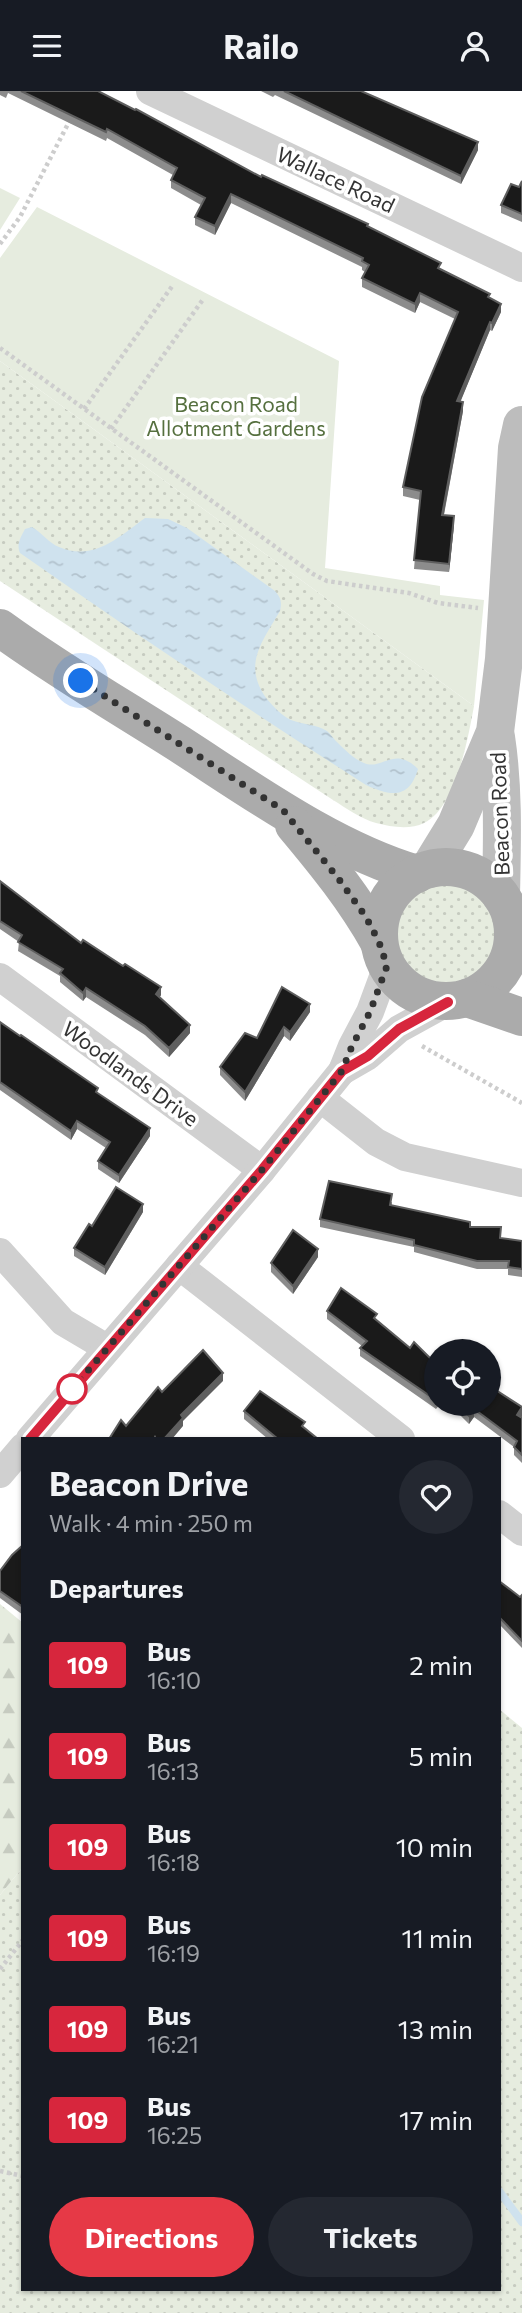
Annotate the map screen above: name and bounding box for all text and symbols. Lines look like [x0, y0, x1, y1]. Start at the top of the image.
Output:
text: Railo [223, 26, 299, 66]
icon: menu [28, 27, 66, 65]
icon: person [456, 27, 494, 65]
street label: Wallace Road [273, 141, 399, 217]
park label: Beacon Road Allotment Gardens [146, 391, 326, 440]
your location [63, 663, 98, 698]
street label: Beacon Road [484, 752, 514, 876]
street label: Woodlands Drive [58, 1015, 204, 1131]
map controls [424, 1339, 501, 1416]
button: locate [424, 1339, 501, 1416]
unlabelled marker [57, 1374, 87, 1404]
button: heart [399, 1460, 473, 1534]
text: Beacon Drive [49, 1462, 248, 1503]
text: Walk · 4 min · 250 m [49, 1509, 253, 1537]
text: Departures [49, 1572, 184, 1603]
text: Bus [147, 1635, 191, 1666]
text: 2 min [409, 1649, 473, 1680]
text: 109 [67, 1650, 108, 1679]
text: 16:10 [147, 1666, 201, 1694]
text: Bus [147, 1726, 191, 1757]
text: 5 min [409, 1740, 473, 1771]
text: 109 [67, 1741, 108, 1770]
text: 16:13 [147, 1757, 199, 1785]
text: Bus [147, 1817, 191, 1848]
text: 10 min [396, 1831, 473, 1862]
text: 109 [67, 1832, 108, 1861]
text: 16:18 [147, 1848, 200, 1876]
text: Bus [147, 1908, 191, 1939]
text: 11 min [402, 1922, 473, 1953]
text: 109 [67, 1923, 108, 1952]
text: 16:19 [147, 1939, 200, 1967]
text: Bus [147, 1999, 191, 2030]
text: 13 min [398, 2013, 473, 2044]
text: 109 [67, 2014, 108, 2043]
text: 16:21 [147, 2030, 199, 2058]
text: Bus [147, 2090, 191, 2121]
text: 17 min [399, 2104, 473, 2135]
text: 109 [67, 2105, 108, 2134]
text: 16:25 [147, 2121, 202, 2149]
button: Directions [49, 2197, 254, 2277]
button: Tickets [268, 2197, 473, 2277]

